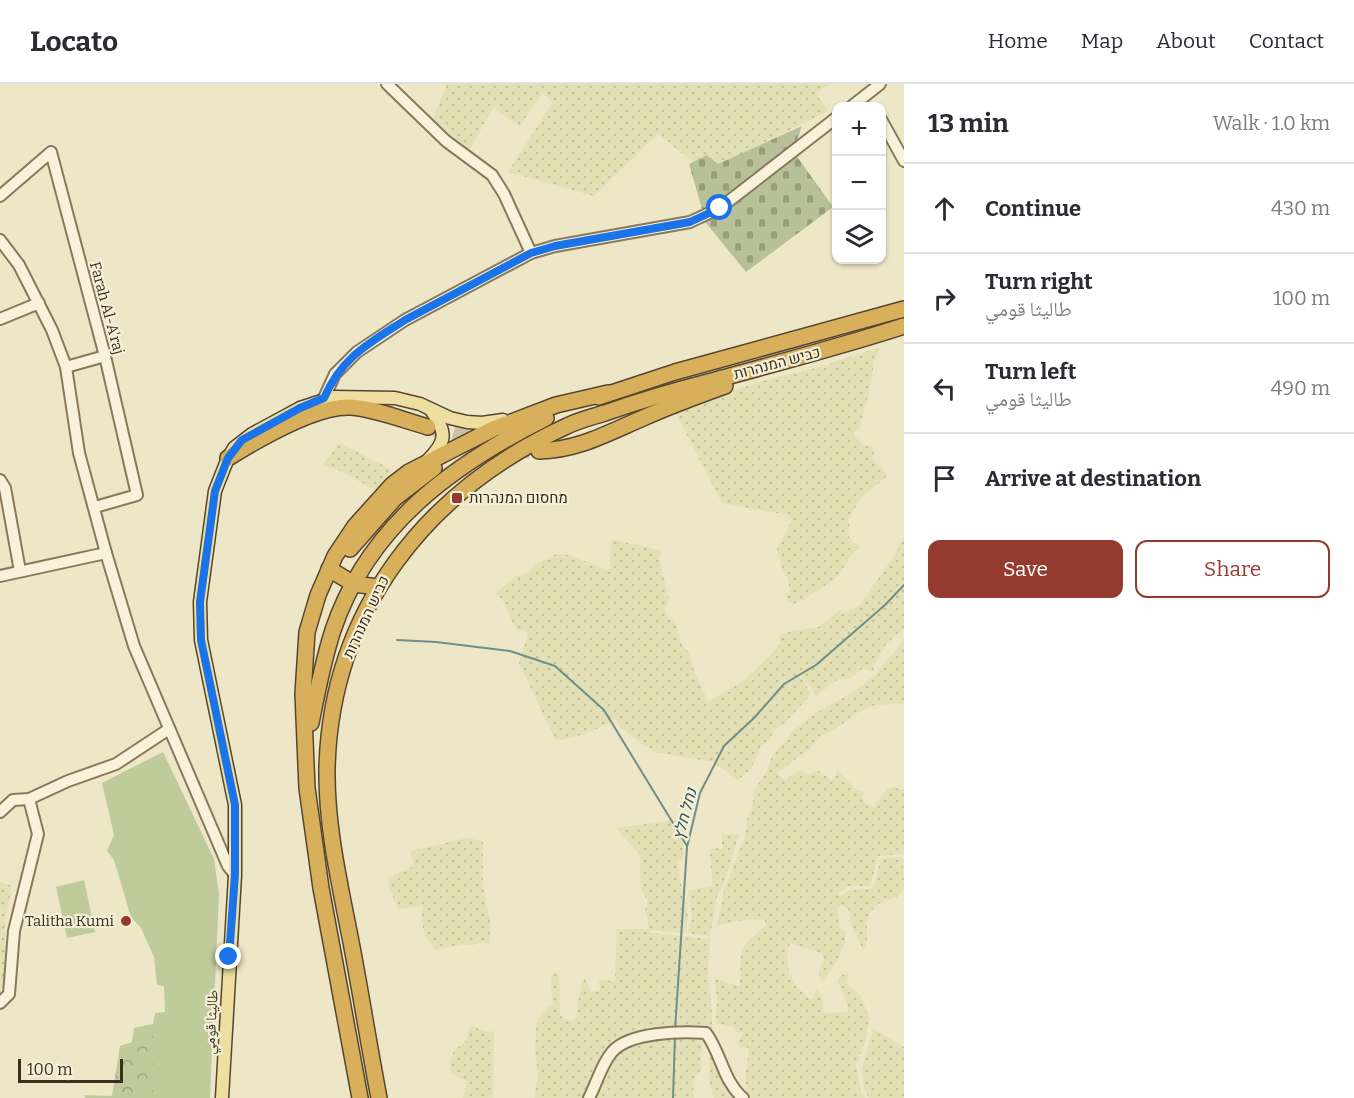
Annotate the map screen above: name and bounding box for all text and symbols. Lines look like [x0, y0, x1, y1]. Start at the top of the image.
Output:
text: Locato [30, 25, 118, 58]
text: Home [988, 28, 1048, 54]
text: Map [1081, 28, 1123, 54]
text: About [1156, 28, 1216, 54]
text: Contact [1249, 28, 1324, 54]
map controls [832, 102, 886, 264]
button: + [832, 102, 886, 156]
text: 13 min [928, 108, 1009, 139]
text: Walk · 1.0 km [1213, 111, 1330, 135]
button: − [832, 156, 886, 210]
icon: ahead [928, 192, 961, 225]
route start [706, 194, 732, 220]
text: Continue [985, 195, 1081, 222]
text: 430 m [1271, 196, 1330, 220]
button: layers [832, 210, 886, 264]
street label: Farah Al-A'raj [86, 260, 128, 356]
text: Turn right [985, 268, 1093, 295]
icon: right [928, 282, 961, 315]
text: 100 m [1273, 286, 1330, 310]
text: طاليثا قومي [985, 297, 1072, 321]
street label: כביש המנהרות [732, 343, 822, 383]
text: Turn left [985, 358, 1077, 385]
icon: left [928, 372, 961, 405]
text: 490 m [1271, 376, 1330, 400]
text: طاليثا قومي [985, 387, 1072, 411]
icon: arrive [928, 462, 961, 495]
text: Arrive at destination [985, 465, 1201, 492]
place label: מחסום המנהרות [469, 489, 568, 507]
marker: מחסום המנהרות [450, 491, 464, 505]
button: Save [928, 540, 1123, 598]
button: Share [1135, 540, 1330, 598]
street label: כביש המנהרות [339, 573, 393, 661]
water label: נחל חלץ [668, 785, 701, 842]
place label: Talitha Kumi [25, 912, 115, 930]
marker: Talitha Kumi [119, 914, 133, 928]
route end [215, 943, 241, 969]
street label: طاليثا قومي [200, 989, 224, 1055]
scale bar [18, 1056, 123, 1084]
text: 100 m [27, 1060, 72, 1079]

